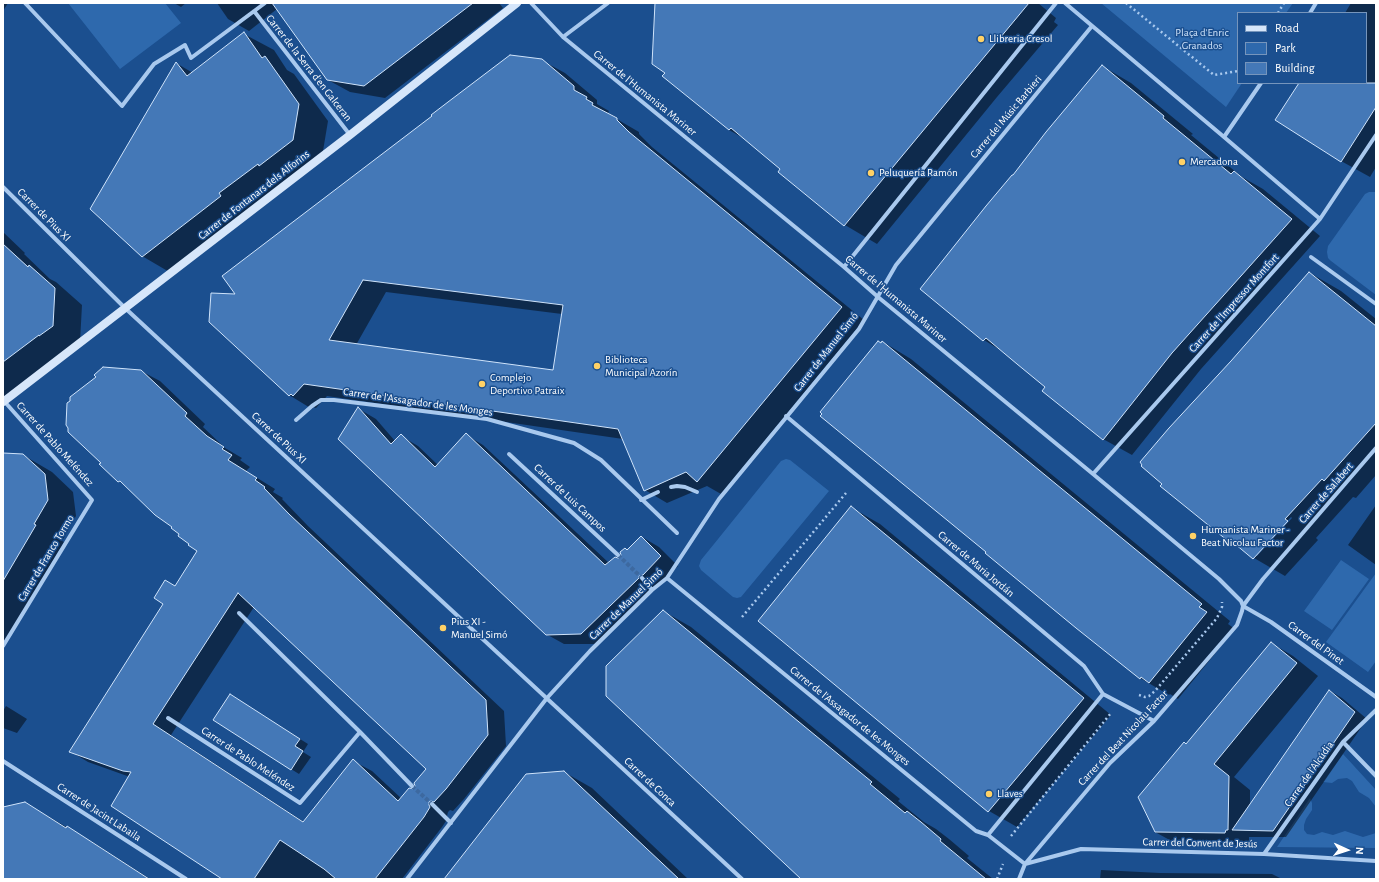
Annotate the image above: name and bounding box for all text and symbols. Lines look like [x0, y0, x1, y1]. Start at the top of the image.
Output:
street label: Carrer de la Serra d'en Galceran [263, 12, 355, 124]
legend [1237, 12, 1367, 84]
text: Road [1275, 22, 1299, 34]
park label: Plaça d'Enric Granados [1175, 26, 1229, 52]
place label: Llibreria Cresol [989, 32, 1053, 46]
marker: Llibreria Cresol [976, 34, 986, 44]
text: Park [1275, 42, 1296, 54]
street label: Carrer de l'Humanista Mariner [591, 47, 699, 139]
text: Building [1275, 62, 1315, 74]
street label: Carrer del Músic Barbieri [967, 73, 1045, 161]
street label: Carrer de Fontanars dels Alforins [196, 147, 312, 243]
place label: Mercadona [1190, 155, 1238, 169]
marker: Mercadona [1177, 157, 1187, 167]
place label: Peluquería Ramón [879, 166, 958, 180]
marker: Peluquería Ramón [866, 168, 876, 178]
street label: Carrer de Pius XI [15, 186, 73, 244]
street label: Carrer de l'Impressor Montfort [1186, 251, 1282, 355]
street label: Carrer de l'Humanista Mariner [842, 253, 950, 345]
street label: Carrer de Manuel Simó [791, 310, 861, 394]
place label: Biblioteca Municipal Azorín [605, 353, 677, 379]
marker: Biblioteca Municipal Azorín [592, 361, 602, 371]
place label: Complejo Deportivo Patraix [490, 371, 564, 397]
marker: Complejo Deportivo Patraix [477, 379, 487, 389]
street label: Carrer de l'Assagador de les Monges [342, 385, 494, 419]
street label: Carrer de Pablo Meléndez [14, 399, 96, 489]
street label: Carrer de Pius XI [249, 409, 309, 467]
street label: Carrer de Salabert [1296, 460, 1356, 526]
street label: Carrer de Luis Campos [531, 461, 609, 535]
street label: Carrer de Franco Tormo [15, 512, 77, 604]
place label: Humanista Mariner - Beat Nicolau Factor [1201, 523, 1290, 549]
street label: Carrer de Maria Jordán [935, 528, 1017, 600]
marker: Humanista Mariner - Beat Nicolau Factor [1188, 531, 1198, 541]
street label: Carrer de Manuel Simó [586, 565, 666, 643]
place label: Pius XI - Manuel Simó [451, 615, 507, 641]
street label: Carrer del Pinet [1285, 618, 1347, 668]
marker: Pius XI - Manuel Simó [438, 623, 448, 633]
street label: Carrer de l'Assagador de les Monges [787, 663, 913, 769]
street label: Carrer del Beat Nicolau Factor [1075, 687, 1171, 789]
street label: Carrer de Pablo Meléndez [199, 724, 297, 794]
street label: Carrer de l'Alcúdia [1281, 739, 1337, 809]
street label: Carrer de Conca [621, 755, 679, 809]
street label: Carrer de Jacint Labaila [54, 780, 144, 844]
place label: Llaves [997, 787, 1023, 801]
marker: Llaves [984, 789, 994, 799]
north arrow [1327, 830, 1367, 870]
street label: Carrer del Convent de Jesús [1142, 835, 1258, 851]
text: N [1354, 847, 1365, 855]

